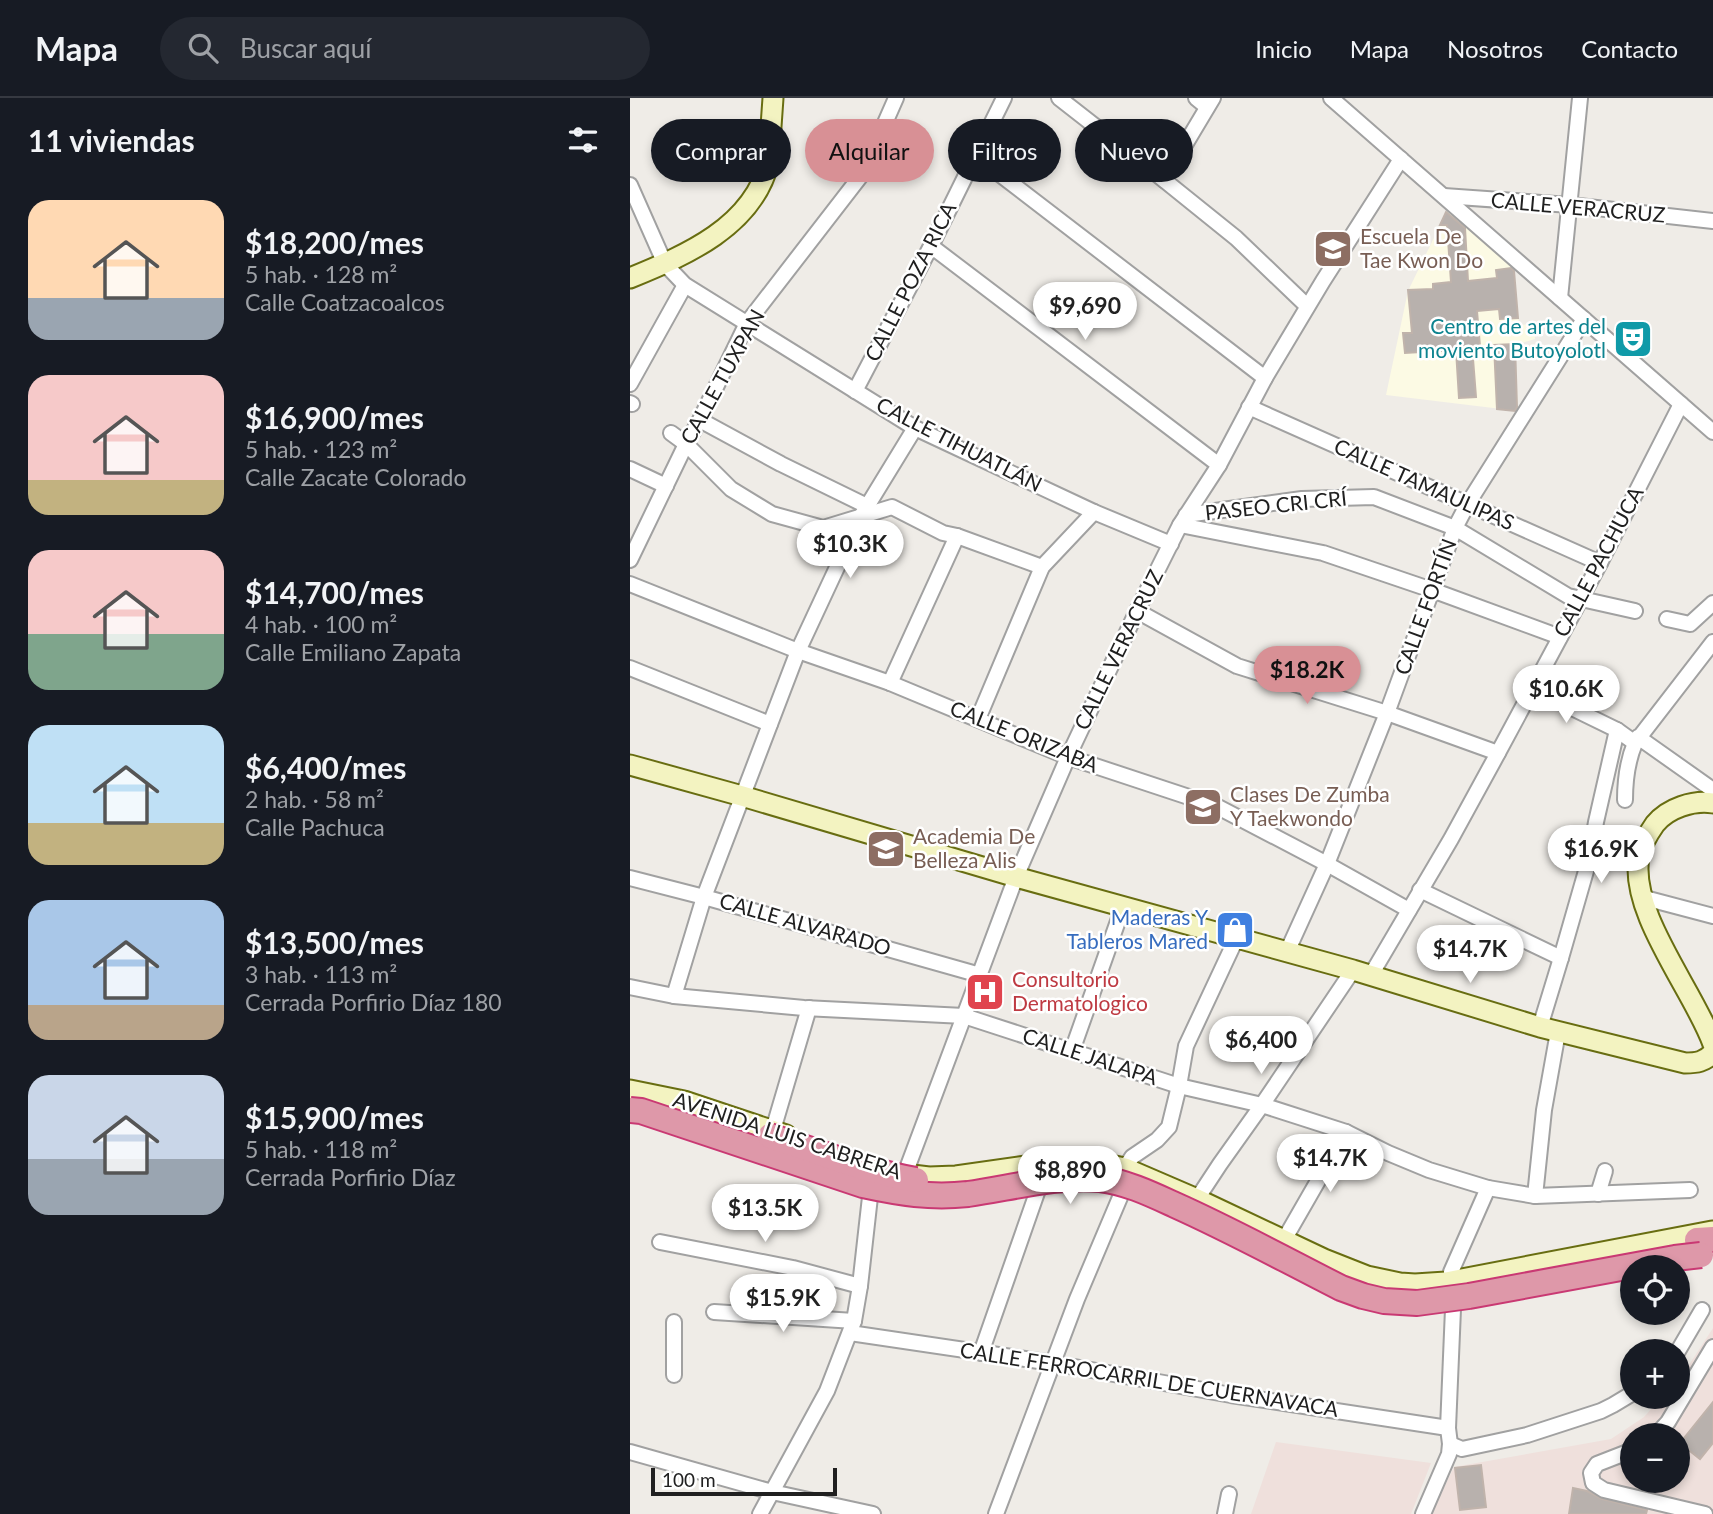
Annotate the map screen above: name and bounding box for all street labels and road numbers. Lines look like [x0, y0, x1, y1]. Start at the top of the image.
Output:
street label: CALLE VERACRUZ [1490, 186, 1666, 227]
street label: CALLE POZA RICA [859, 197, 961, 365]
street label: CALLE TUXPAN [674, 305, 769, 448]
street label: CALLE TIHUATLÁN [873, 391, 1047, 496]
street label: CALLE TAMAULIPAS [1331, 433, 1519, 535]
street label: CALLE PACHUCA [1548, 481, 1648, 641]
street label: PASEO CRI CRÍ [1204, 485, 1349, 524]
street label: CALLE FORTÍN [1388, 535, 1461, 678]
street label: CALLE VERACRUZ [1068, 565, 1167, 734]
street label: CALLE ORIZABA [947, 694, 1103, 777]
street label: CALLE ALVARADO [717, 887, 894, 960]
street label: CALLE JALAPA [1020, 1022, 1162, 1089]
street label: AVENIDA LUIS CABRERA [670, 1086, 906, 1184]
street label: CALLE FERROCARRIL DE CUERNAVACA [958, 1336, 1341, 1421]

